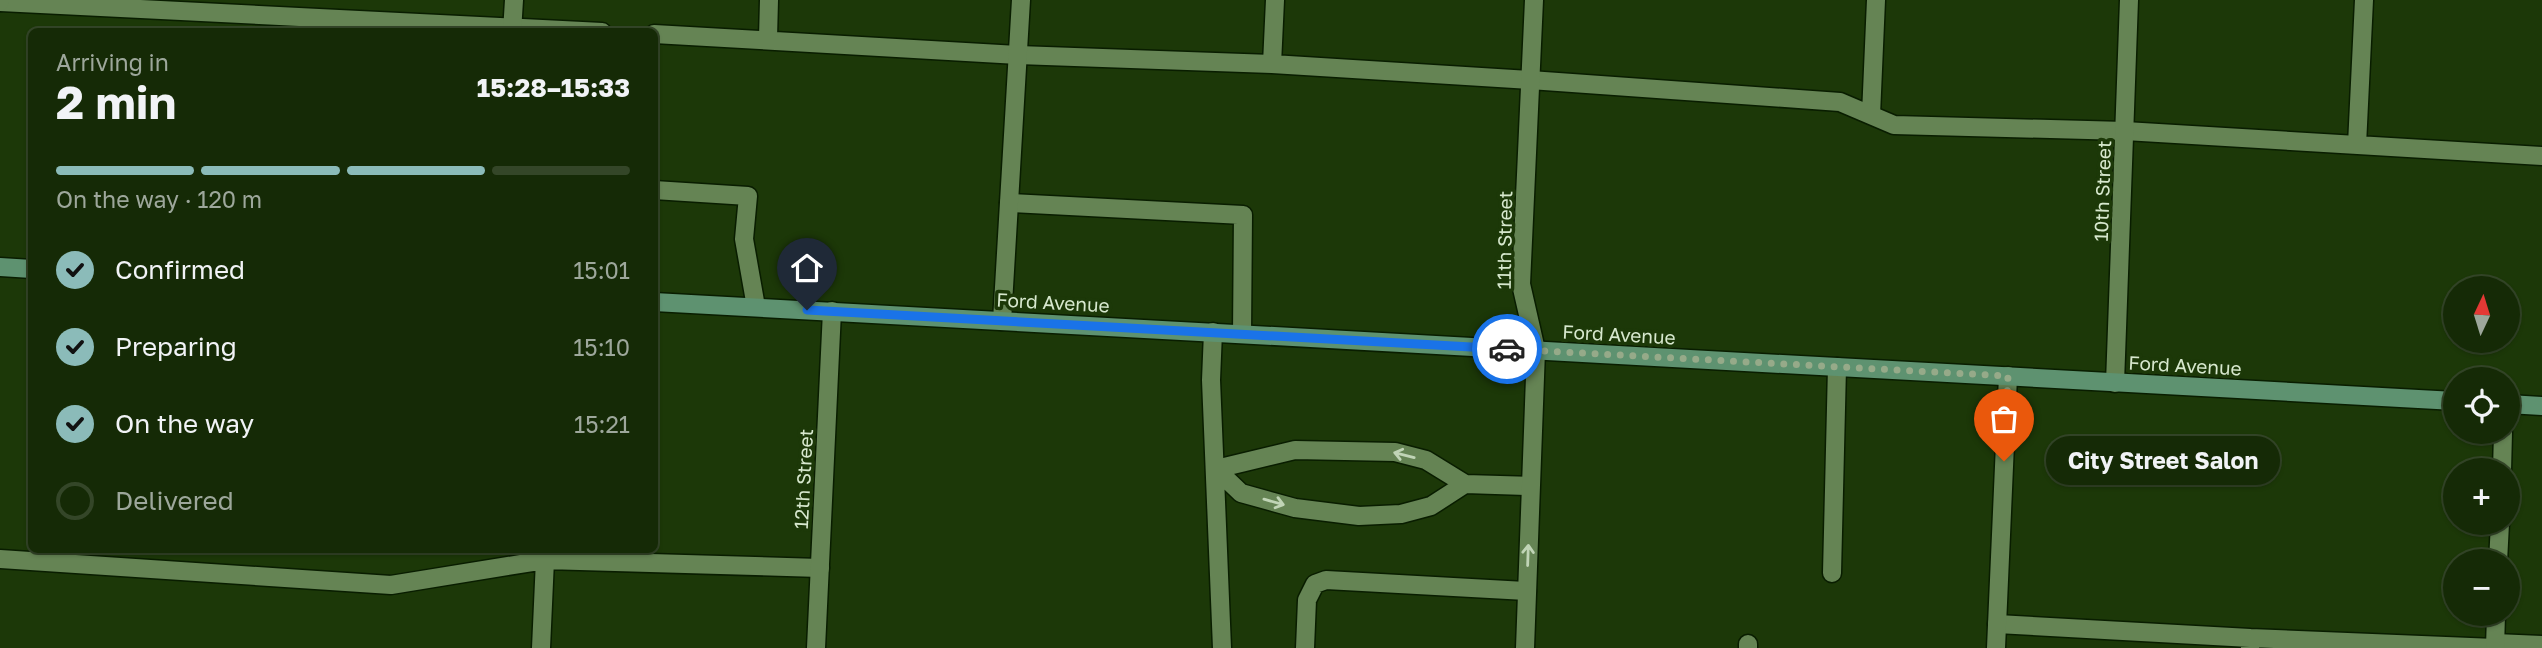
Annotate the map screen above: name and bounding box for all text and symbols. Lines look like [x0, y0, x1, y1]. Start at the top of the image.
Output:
text: Arriving in [56, 48, 169, 76]
text: 15:28–15:33 [477, 72, 630, 103]
text: 2 min [56, 74, 176, 129]
street label: 10th Street [2089, 140, 2115, 242]
text: On the way · 120 m [56, 185, 262, 213]
street label: 11th Street [1492, 190, 1516, 290]
pin [777, 238, 837, 310]
icon: home [788, 249, 826, 287]
icon: check [56, 251, 94, 289]
text: Confirmed [115, 254, 245, 285]
text: 15:01 [573, 256, 630, 284]
north arrow [2443, 276, 2520, 354]
map controls [2443, 276, 2520, 626]
street label: Ford Avenue [996, 288, 1110, 316]
courier [1472, 314, 1542, 384]
street label: Ford Avenue [1562, 320, 1676, 348]
icon: check [56, 328, 94, 366]
icon: car [1488, 330, 1526, 368]
text: Preparing [115, 331, 237, 362]
text: 15:10 [573, 333, 630, 361]
street label: Ford Avenue [2128, 351, 2242, 379]
button: locate [2443, 367, 2520, 444]
pin [1974, 389, 2034, 461]
icon: bag [1985, 400, 2023, 438]
icon: check [56, 405, 94, 443]
text: On the way [115, 408, 254, 439]
text: 15:21 [574, 410, 630, 438]
street label: 12th Street [789, 428, 817, 530]
callout: City Street Salon [2046, 436, 2280, 486]
text: City Street Salon [2068, 446, 2258, 474]
one-way arrow [1393, 448, 1416, 461]
button: + [2443, 458, 2520, 535]
text: Delivered [115, 485, 234, 516]
one-way arrow [1262, 497, 1284, 510]
one-way arrow [1521, 544, 1535, 567]
button: − [2443, 549, 2520, 626]

